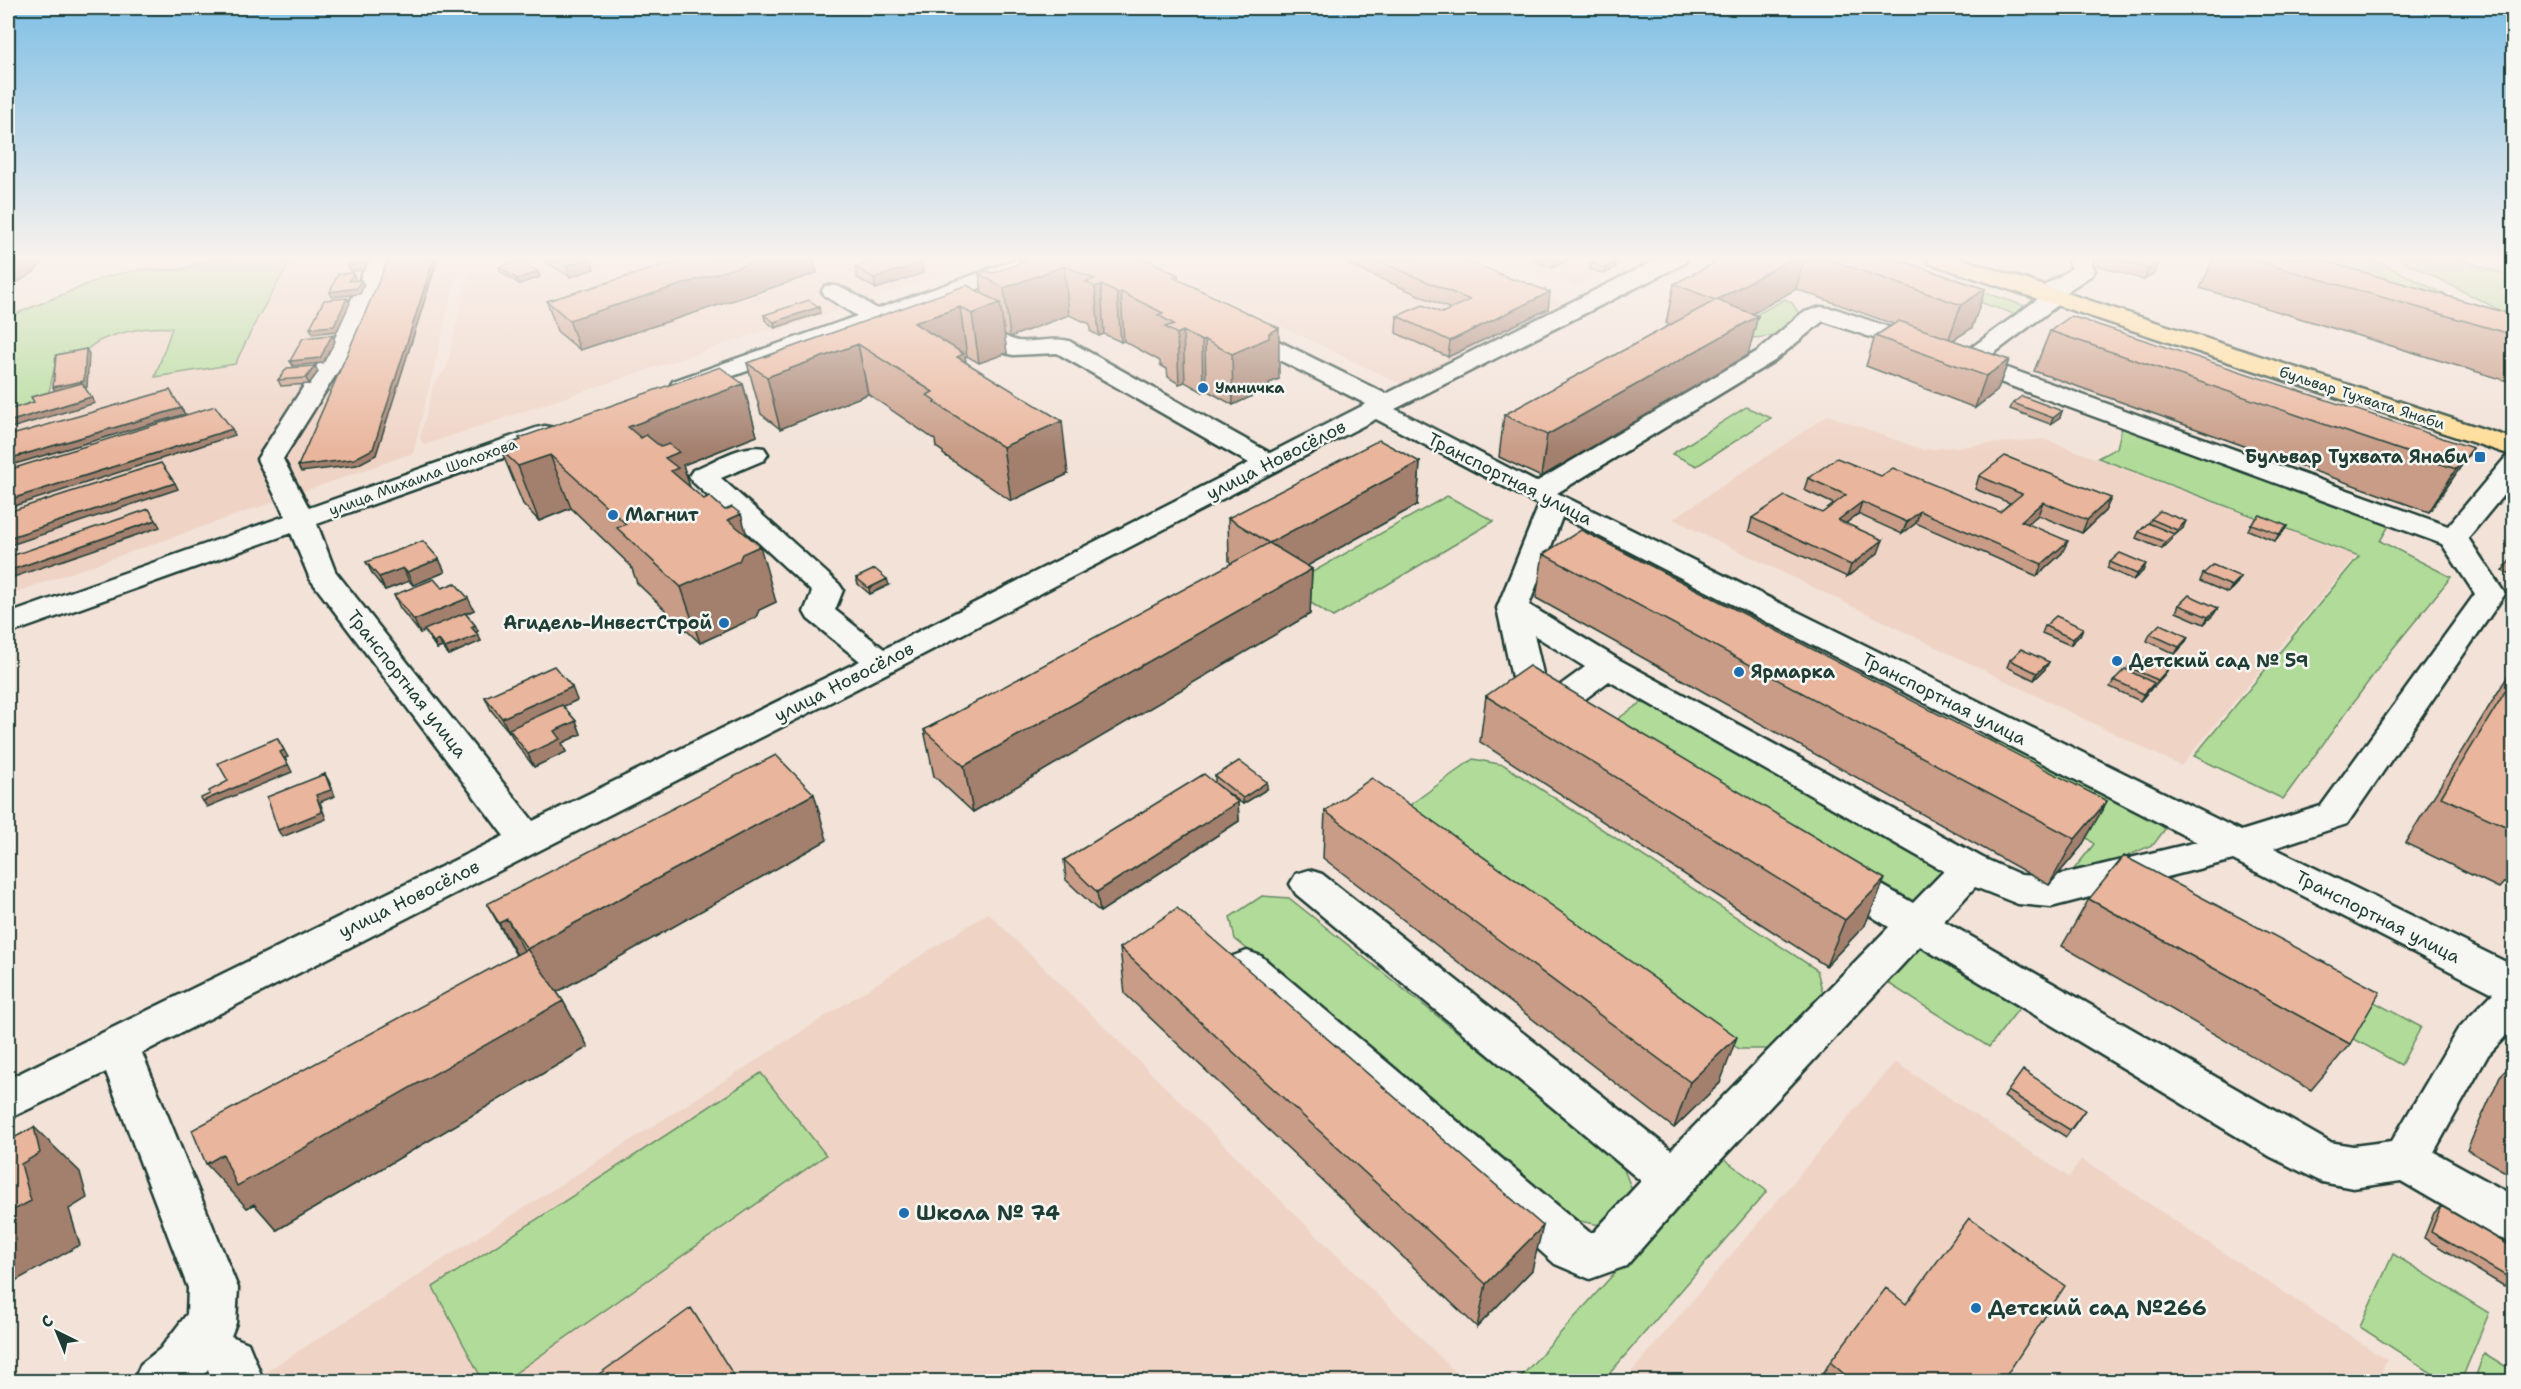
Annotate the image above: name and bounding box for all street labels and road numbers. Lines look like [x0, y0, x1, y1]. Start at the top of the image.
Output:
street label: бульвар Тухвата Янаби [2277, 362, 2448, 434]
street label: улица Новосёлов [1202, 414, 1350, 506]
street label: Транспортная улица [1424, 427, 1596, 531]
street label: улица Михаила Шолохова [326, 433, 520, 520]
street label: Транспортная улица [342, 605, 472, 763]
street label: улица Новосёлов [770, 636, 918, 728]
street label: Транспортная улица [1858, 647, 2030, 751]
street label: улица Новосёлов [335, 854, 483, 944]
street label: Транспортная улица [2292, 865, 2464, 969]

